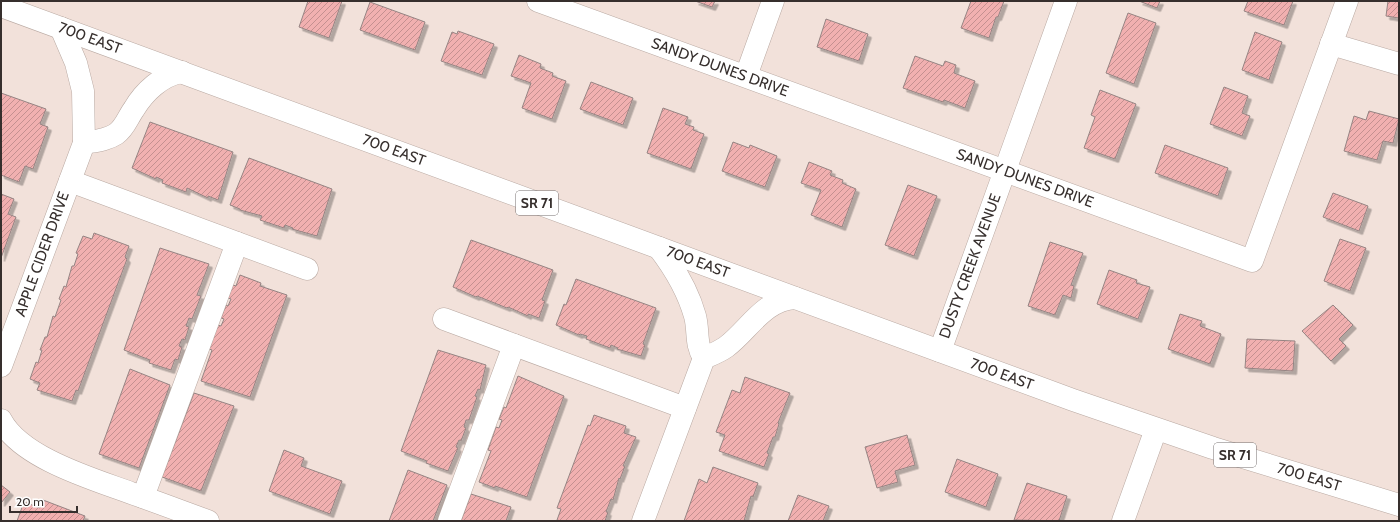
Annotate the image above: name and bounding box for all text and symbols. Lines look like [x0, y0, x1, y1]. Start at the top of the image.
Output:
street label: 700 EAST [56, 18, 124, 58]
street label: SANDY DUNES DRIVE [649, 34, 791, 100]
street label: 700 EAST [360, 130, 428, 170]
street label: SANDY DUNES DRIVE [954, 145, 1096, 211]
street label: APPLE CIDER DRIVE [11, 189, 73, 319]
road number: SR 71 [516, 191, 558, 215]
street label: DUSTY CREEK AVENUE [935, 191, 1005, 341]
street label: 700 EAST [664, 242, 732, 282]
street label: 700 EAST [968, 354, 1036, 394]
road number: SR 71 [1214, 443, 1256, 467]
street label: 700 EAST [1275, 459, 1343, 495]
scale bar [10, 488, 77, 514]
text: 20 m [16, 494, 44, 509]

